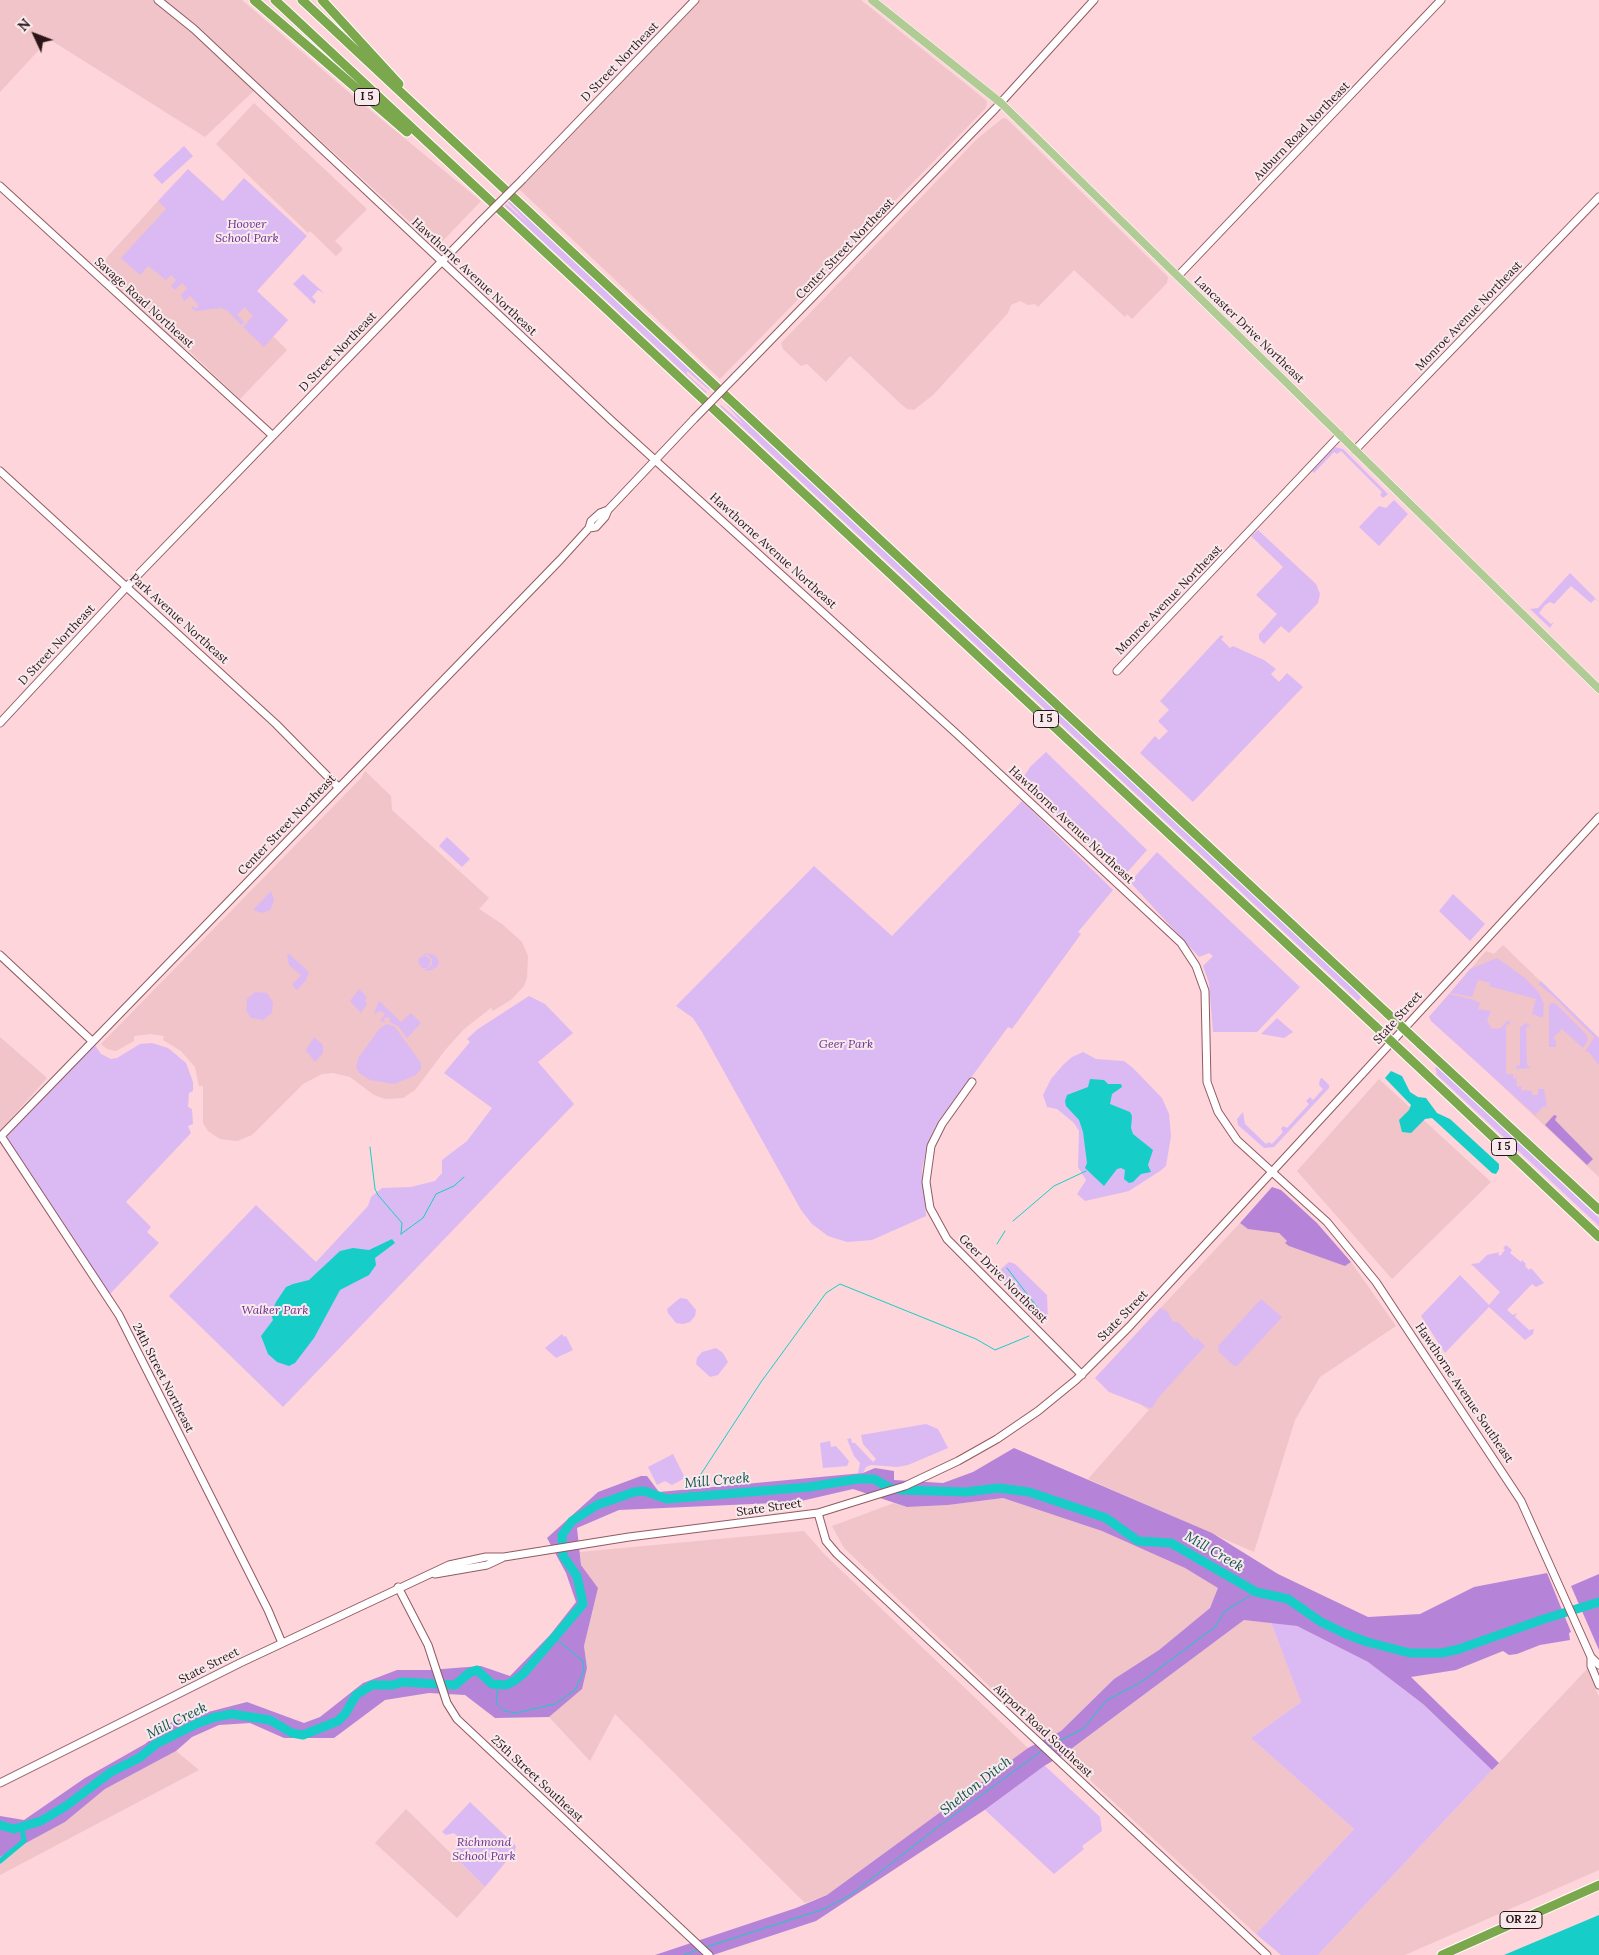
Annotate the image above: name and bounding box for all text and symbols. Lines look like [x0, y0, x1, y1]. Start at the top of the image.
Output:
north arrow [10, 10, 60, 60]
text: N [14, 15, 34, 35]
street label: D Street Northeast [578, 19, 662, 105]
street label: Auburn Road Northeast [1251, 79, 1353, 183]
road number: I 5 [354, 88, 380, 105]
street label: Center Street Northeast [793, 196, 897, 302]
street label: Hawthorne Avenue Northeast [408, 215, 540, 339]
park label: Hoover School Park [215, 218, 279, 246]
street label: Savage Road Northeast [92, 255, 196, 351]
street label: Monroe Avenue Northeast [1413, 258, 1525, 374]
street label: Lancaster Drive Northeast [1191, 274, 1307, 386]
street label: D Street Northeast [296, 309, 380, 395]
street label: Hawthorne Avenue Northeast [707, 490, 839, 612]
street label: Monroe Avenue Northeast [1113, 542, 1225, 658]
street label: Park Avenue Northeast [127, 571, 231, 667]
street label: D Street Northeast [16, 602, 98, 688]
road number: I 5 [1034, 711, 1058, 728]
street label: Hawthorne Avenue Northeast [1005, 763, 1137, 887]
street label: Center Street Northeast [235, 772, 339, 878]
street label: State Street [1371, 989, 1425, 1047]
park label: Geer Park [819, 1038, 873, 1052]
road number: I 5 [1492, 1138, 1516, 1156]
street label: Geer Drive Northeast [956, 1232, 1050, 1326]
street label: State Street [1095, 1287, 1151, 1345]
park label: Walker Park [242, 1304, 308, 1318]
street label: Hawthorne Avenue Southeast [1412, 1320, 1516, 1466]
street label: 24th Street Northeast [129, 1321, 197, 1435]
water label: Mill Creek [684, 1470, 750, 1492]
street label: State Street [735, 1496, 803, 1520]
water label: Mill Creek [1181, 1528, 1247, 1576]
street label: State Street [176, 1645, 242, 1687]
street label: Airport Road Southeast [991, 1681, 1095, 1781]
water label: Mill Creek [144, 1699, 210, 1743]
street label: 25th Street Southeast [488, 1733, 586, 1825]
water label: Shelton Ditch [937, 1753, 1015, 1819]
park label: Richmond School Park [452, 1836, 516, 1864]
road number: OR 22 [1500, 1912, 1542, 1928]

